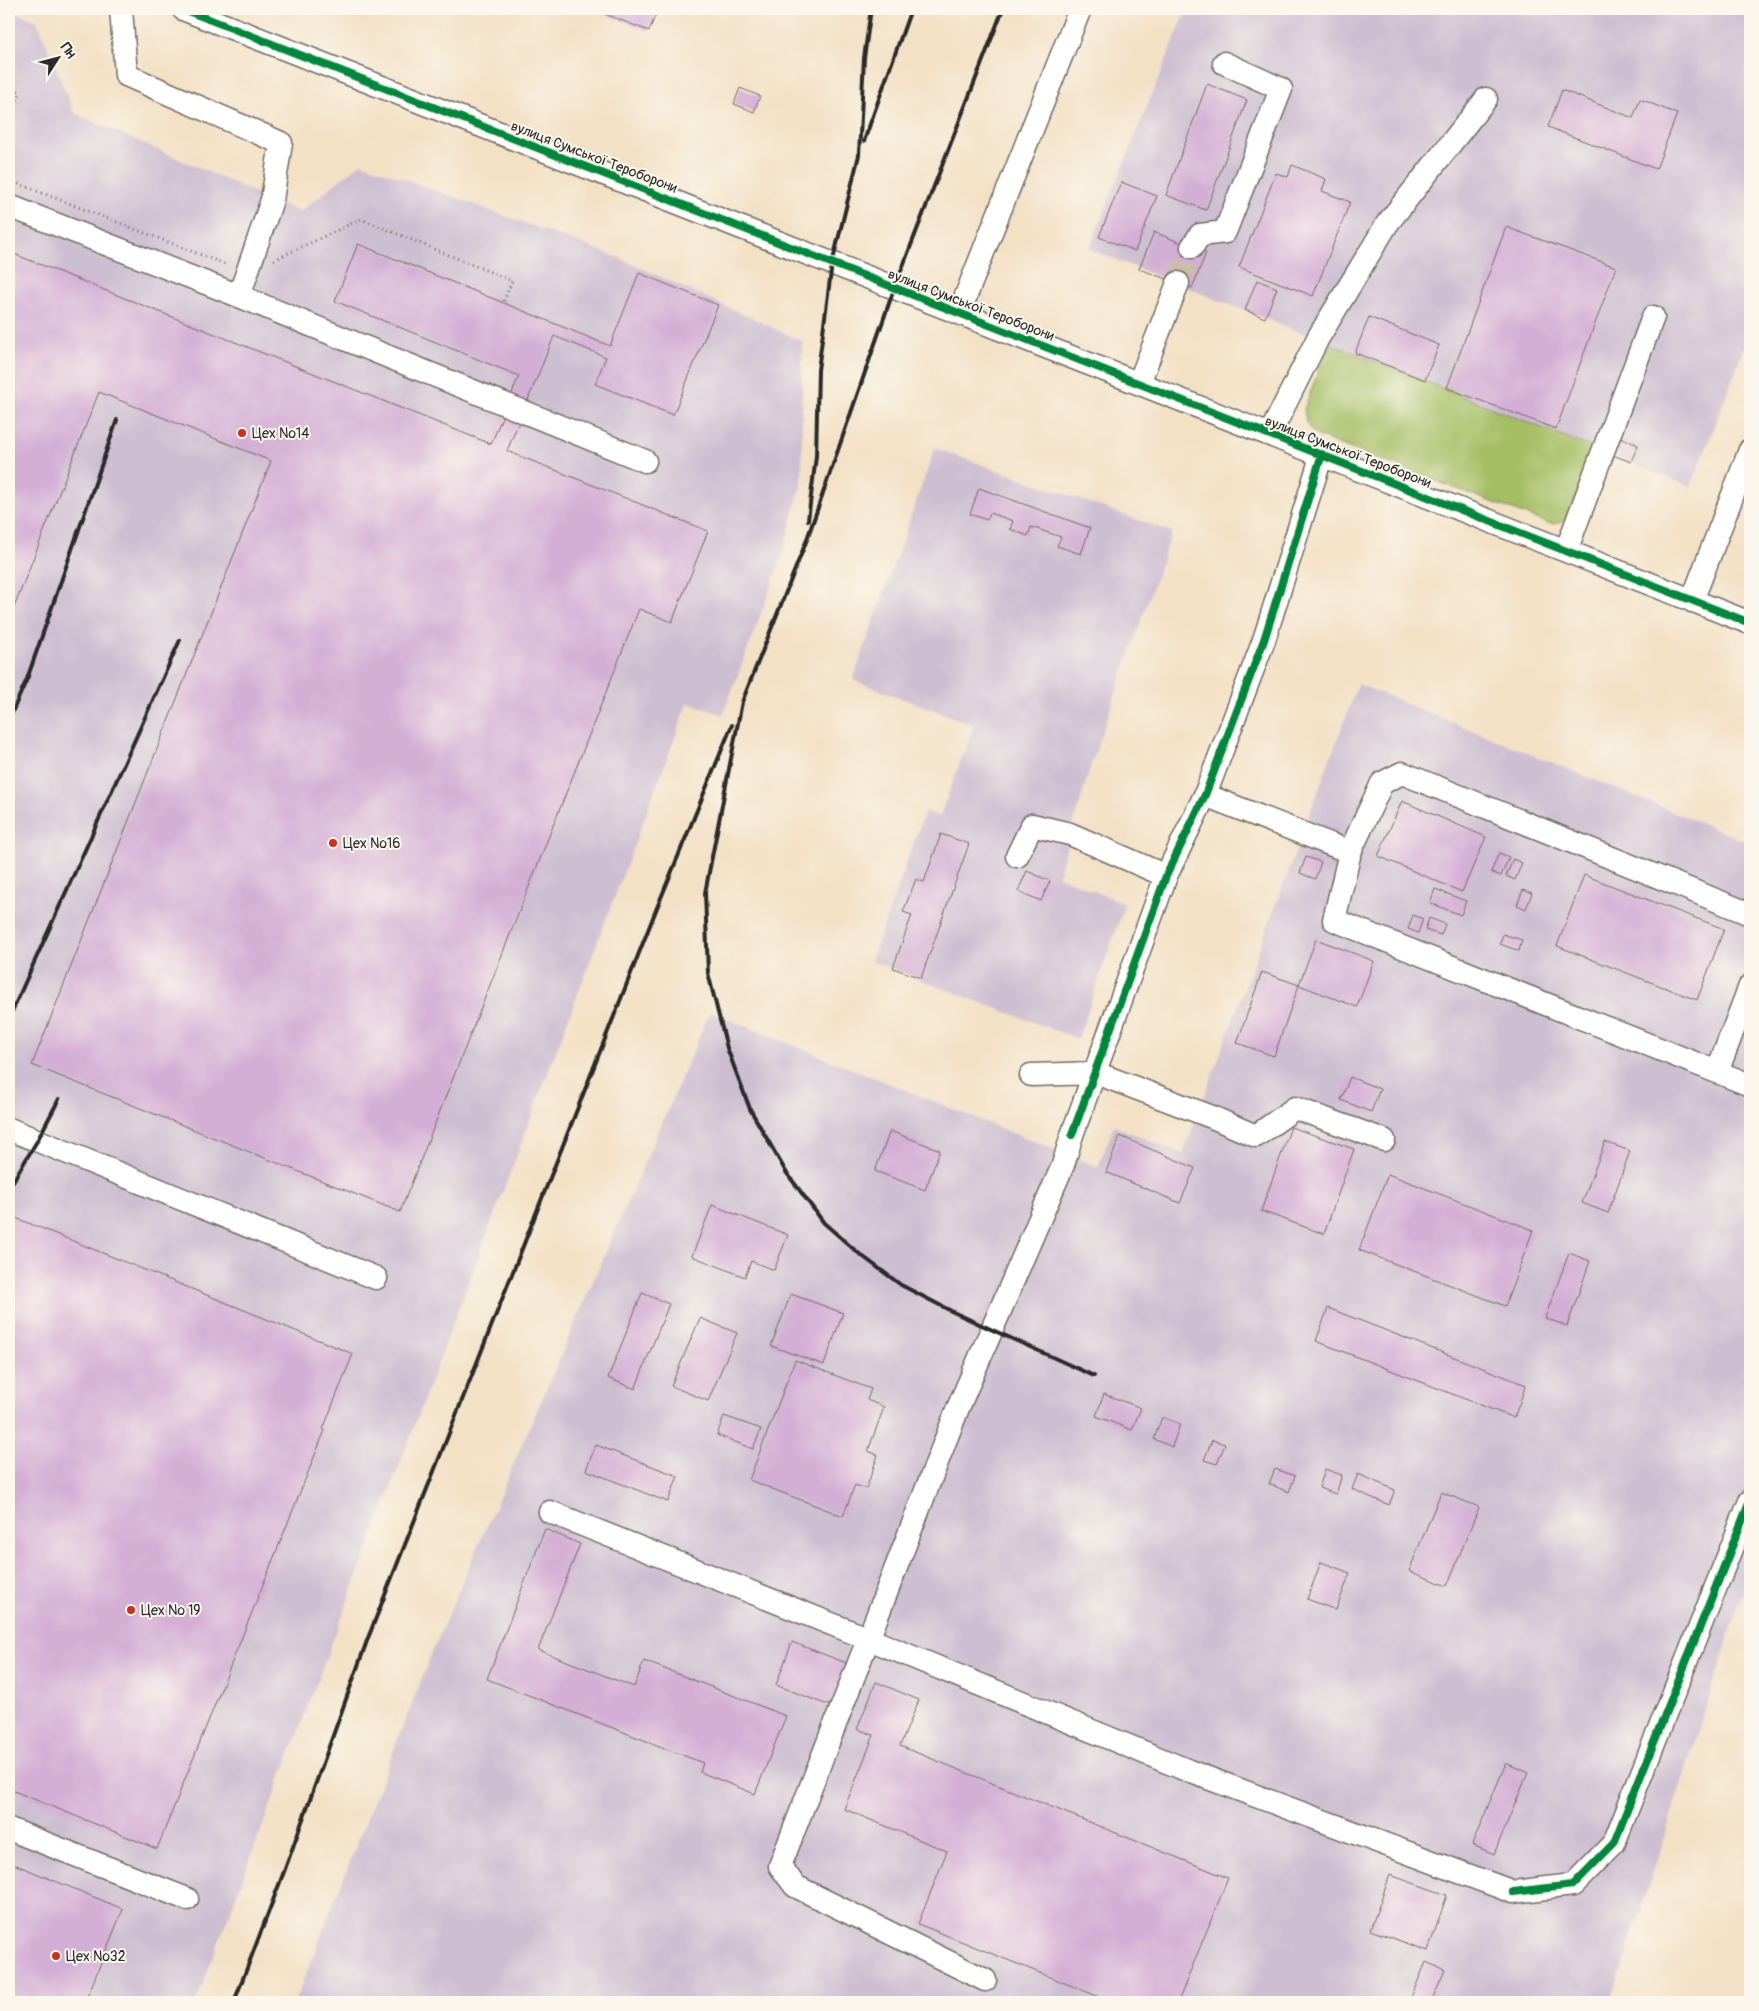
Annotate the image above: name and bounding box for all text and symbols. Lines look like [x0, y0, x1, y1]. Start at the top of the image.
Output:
north arrow [32, 32, 82, 82]
text: Пн [57, 39, 80, 62]
street label: вулиця Сумської Тероборони [509, 117, 679, 197]
street label: вулиця Сумської Тероборони [886, 265, 1056, 345]
street label: вулиця Сумської Тероборони [1263, 412, 1433, 492]
place label: Цех №14 [252, 425, 309, 442]
marker: Цех №14 [236, 427, 248, 439]
place label: Цех №16 [343, 835, 400, 852]
marker: Цех №16 [327, 837, 339, 849]
place label: Цех № 19 [141, 1602, 201, 1619]
marker: Цех № 19 [125, 1604, 137, 1616]
place label: Цех №32 [66, 1948, 126, 1965]
marker: Цех №32 [50, 1950, 62, 1962]

